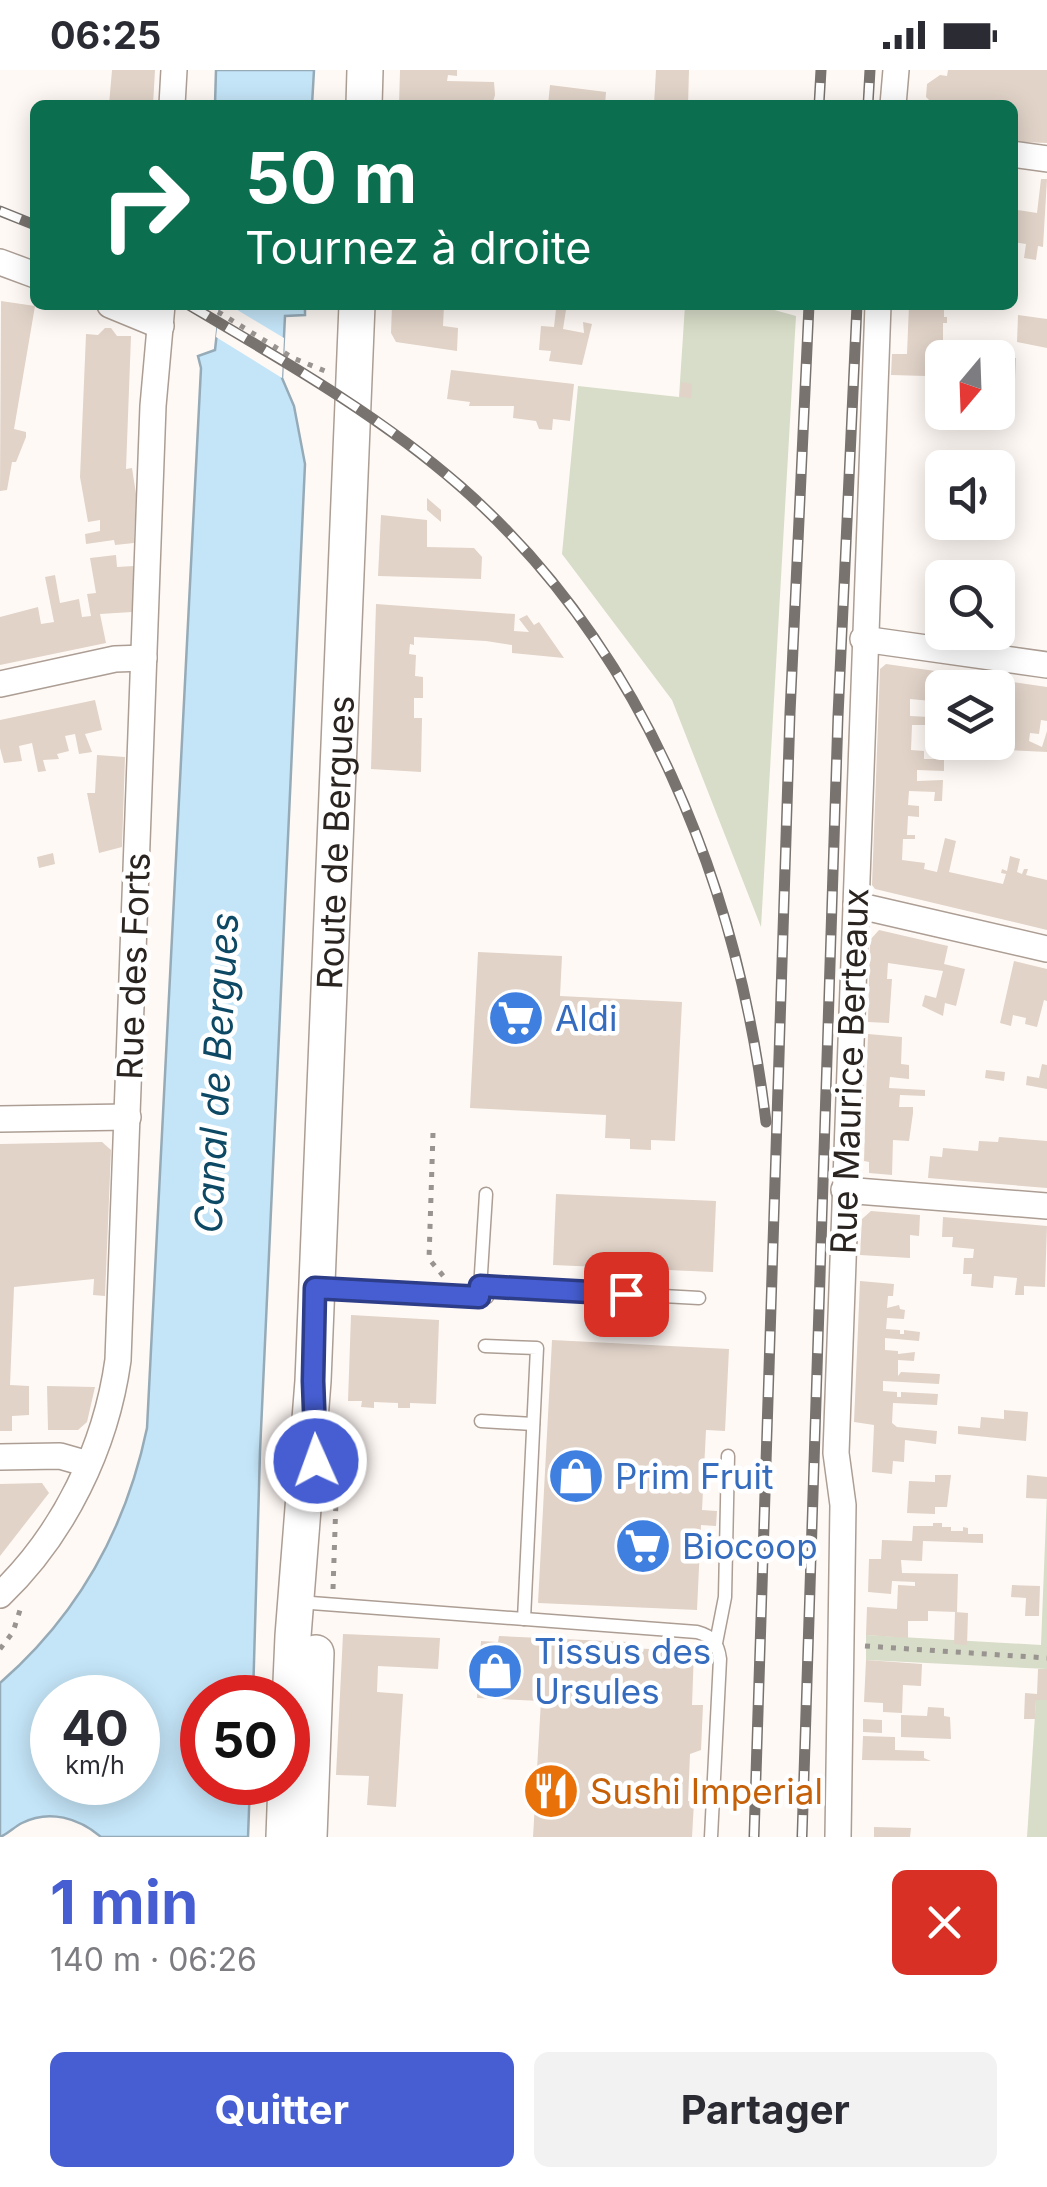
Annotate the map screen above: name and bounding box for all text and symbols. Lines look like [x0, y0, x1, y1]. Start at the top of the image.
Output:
text: 06:25 [50, 12, 161, 58]
text: 50 m [245, 135, 417, 220]
icon: right [80, 140, 210, 270]
text: Tournez à droite [245, 220, 592, 275]
north arrow [925, 340, 1015, 430]
map controls [925, 340, 1015, 760]
button: sound [925, 450, 1015, 540]
button: search [925, 560, 1015, 650]
button: layers [925, 670, 1015, 760]
street label: Route de Bergues [308, 695, 362, 990]
street label: Rue des Forts [108, 852, 158, 1080]
street label: Rue Maurice Berteaux [822, 887, 876, 1255]
water label: Canal de Bergues [185, 912, 247, 1234]
supermarket icon: Aldi [486, 988, 546, 1048]
place label: Aldi [555, 997, 618, 1039]
pin [584, 1252, 669, 1337]
icon: arrive [599, 1267, 654, 1322]
position arrow [264, 1409, 368, 1513]
shop icon: Prim Fruit [546, 1446, 606, 1506]
place label: Prim Fruit [615, 1455, 774, 1497]
supermarket icon: Biocoop [613, 1516, 673, 1576]
place label: Biocoop [682, 1525, 818, 1567]
place label: Tissus des Ursules [534, 1630, 711, 1712]
shop icon: Tissus des Ursules [465, 1641, 525, 1701]
speed limit sign: 50 [180, 1675, 310, 1805]
text: 40 [61, 1698, 129, 1758]
text: km/h [65, 1750, 125, 1780]
restaurant icon: Sushi Imperial [521, 1761, 581, 1821]
place label: Sushi Imperial [590, 1770, 823, 1812]
text: 1 min [50, 1866, 198, 1938]
button: close [892, 1870, 997, 1975]
text: 140 m · 06:26 [50, 1940, 257, 1979]
button: Quitter [50, 2052, 514, 2167]
button: Partager [534, 2052, 997, 2167]

